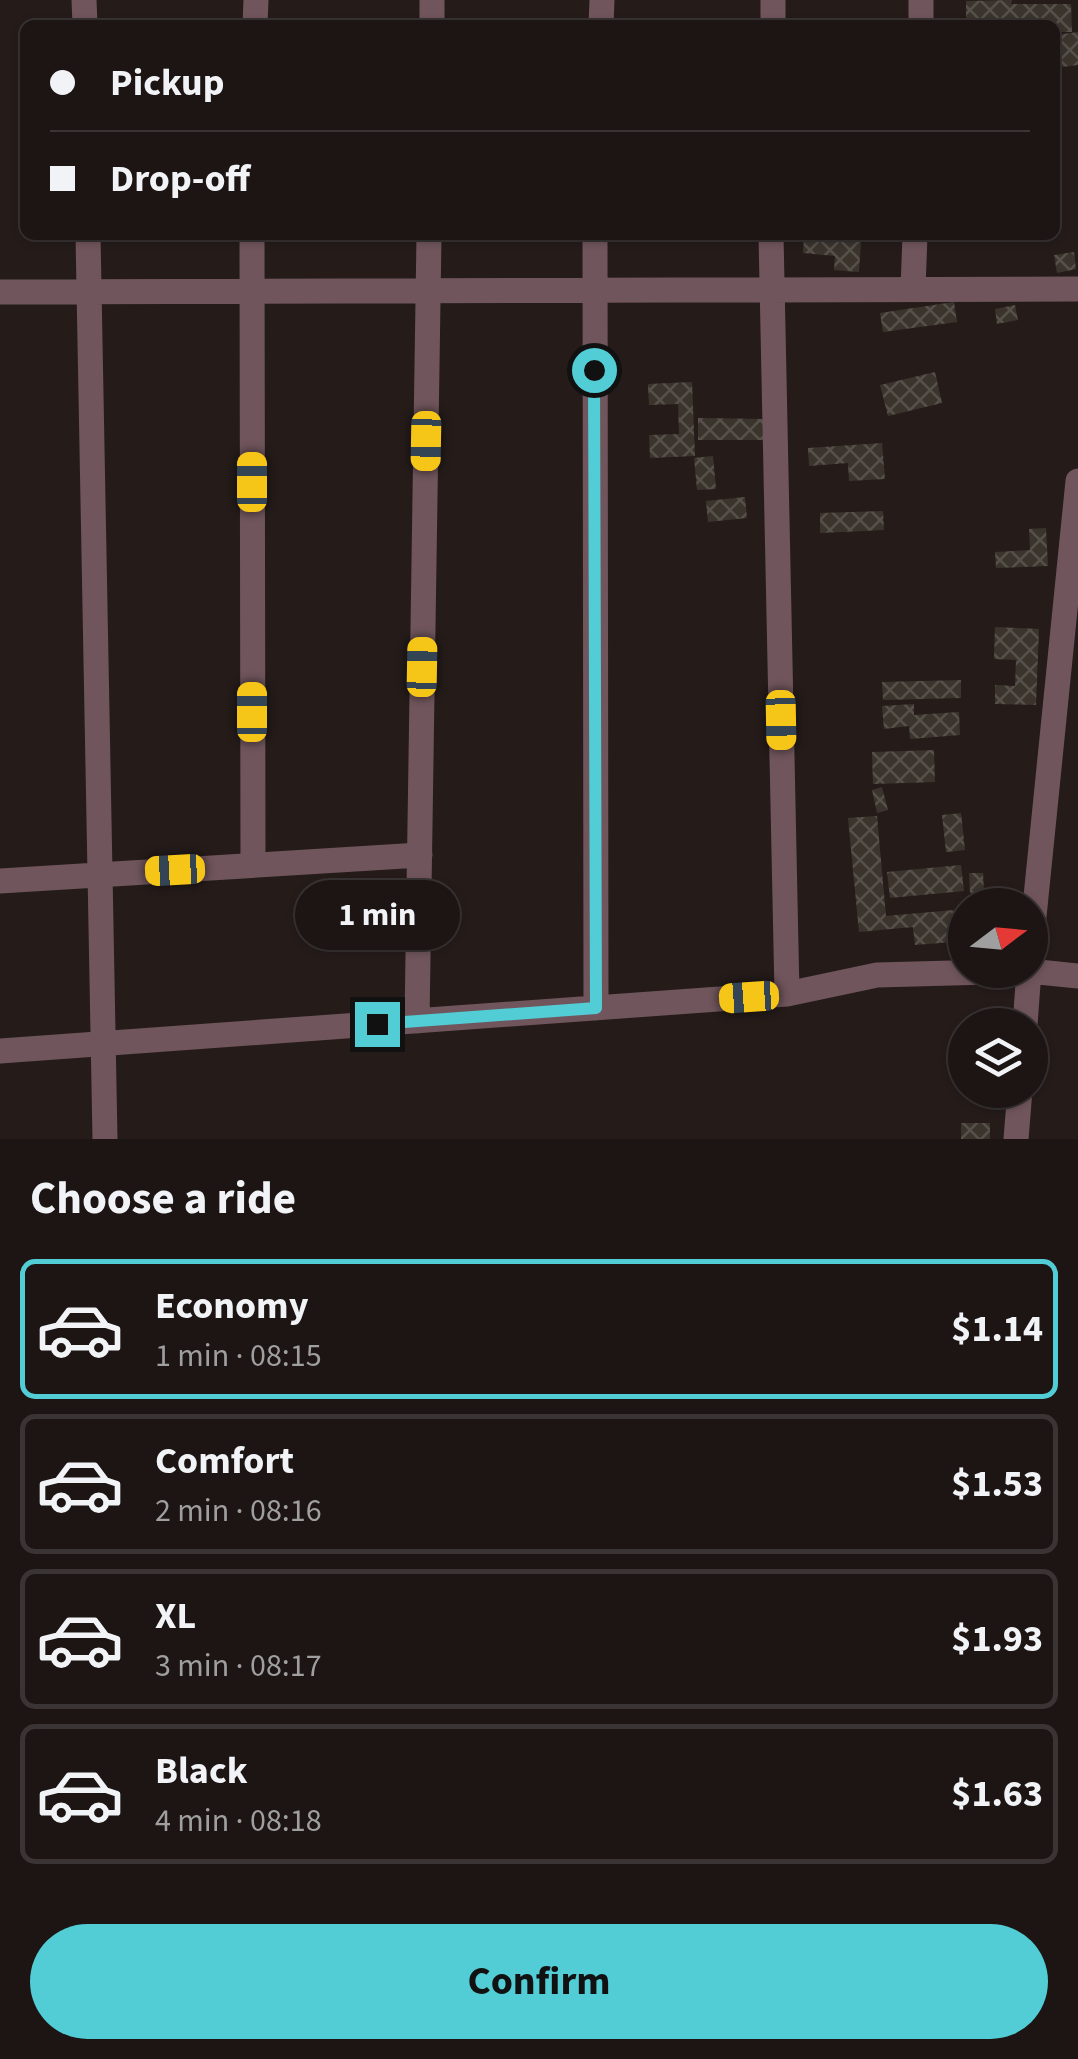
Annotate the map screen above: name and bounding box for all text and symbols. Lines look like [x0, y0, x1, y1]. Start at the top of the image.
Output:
text: Pickup [110, 56, 224, 110]
text: Drop-off [110, 152, 250, 206]
route start [572, 348, 617, 393]
car [410, 411, 442, 471]
car [237, 452, 267, 512]
car [406, 637, 438, 697]
car [237, 682, 267, 742]
car [765, 690, 797, 750]
car [144, 853, 206, 887]
callout: 1 min [294, 879, 460, 949]
north arrow [948, 888, 1048, 988]
map controls [948, 888, 1048, 1108]
text: 1 min [339, 892, 416, 938]
car [718, 980, 780, 1014]
route end [355, 1002, 400, 1047]
button: layers [948, 1008, 1048, 1108]
text: Choose a ride [30, 1167, 296, 1231]
text: Economy [155, 1279, 308, 1333]
icon: car [35, 1284, 125, 1374]
text: $1.14 [951, 1302, 1043, 1356]
text: 1 min · 08:15 [155, 1333, 322, 1379]
text: Comfort [155, 1434, 294, 1488]
icon: car [35, 1439, 125, 1529]
text: $1.53 [951, 1457, 1043, 1511]
text: 2 min · 08:16 [155, 1488, 322, 1534]
text: XL [155, 1589, 196, 1643]
icon: car [35, 1594, 125, 1684]
text: $1.93 [951, 1612, 1043, 1666]
text: 3 min · 08:17 [155, 1643, 322, 1689]
text: Black [155, 1744, 248, 1798]
icon: car [35, 1749, 125, 1839]
text: $1.63 [951, 1767, 1043, 1821]
text: 4 min · 08:18 [155, 1798, 322, 1844]
button: Confirm [30, 1924, 1048, 2039]

